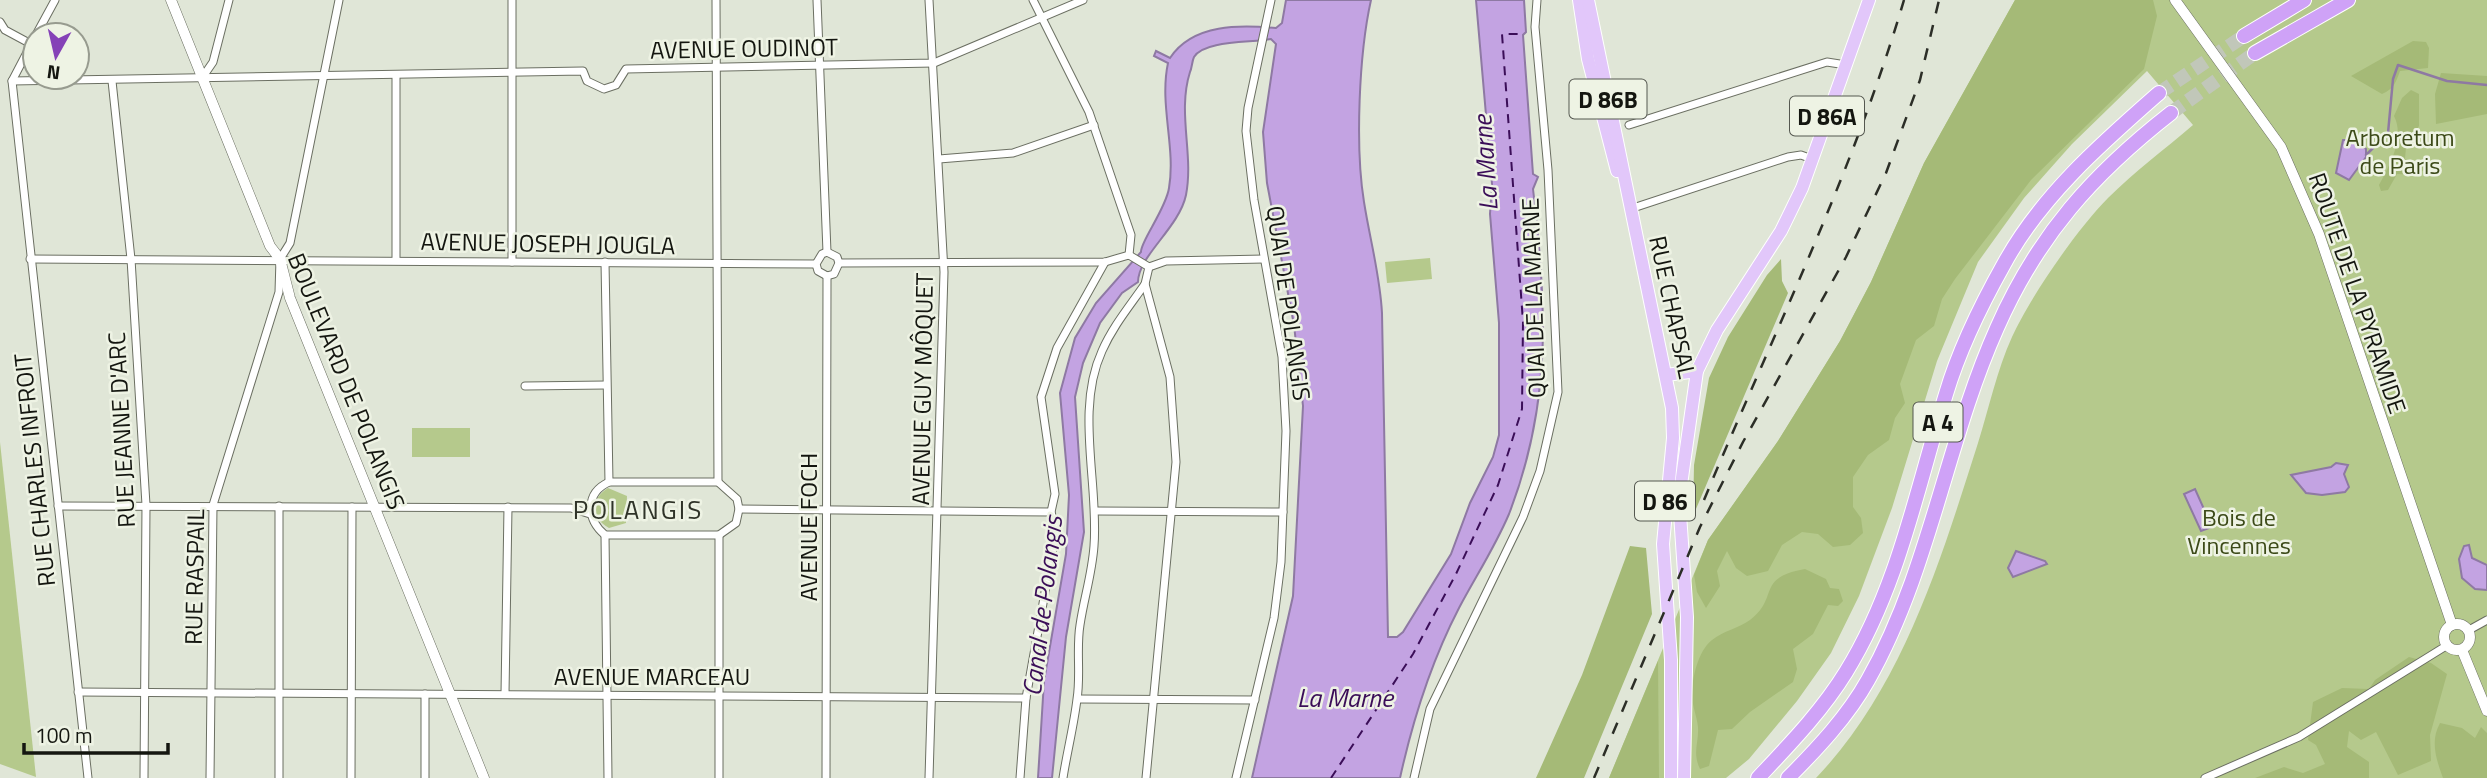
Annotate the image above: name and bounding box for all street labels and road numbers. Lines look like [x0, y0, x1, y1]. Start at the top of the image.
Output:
street label: AVENUE OUDINOT [650, 28, 839, 68]
road number: D 86B [1570, 80, 1646, 118]
road number: D 86A [1790, 97, 1864, 136]
street label: ROUTE DE LA PYRAMIDE [2300, 168, 2416, 418]
street label: QUAI DE LA MARNE [1512, 197, 1554, 399]
street label: QUAI DE POLANGIS [1258, 203, 1320, 403]
street label: AVENUE JOSEPH JOUGLA [420, 223, 676, 263]
street label: RUE CHAPSAL [1640, 232, 1706, 382]
street label: BOULEVARD DE POLANGIS [279, 247, 415, 515]
street label: AVENUE GUY MÔQUET [902, 272, 942, 506]
street label: RUE JEANNE D'ARC [98, 331, 144, 529]
street label: RUE CHARLES INFROIT [4, 351, 64, 588]
road number: A 4 [1913, 402, 1962, 442]
street label: AVENUE FOCH [790, 453, 826, 601]
road number: D 86 [1635, 481, 1695, 520]
street label: RUE RASPAIL [175, 508, 213, 645]
street label: AVENUE MARCEAU [554, 658, 750, 694]

